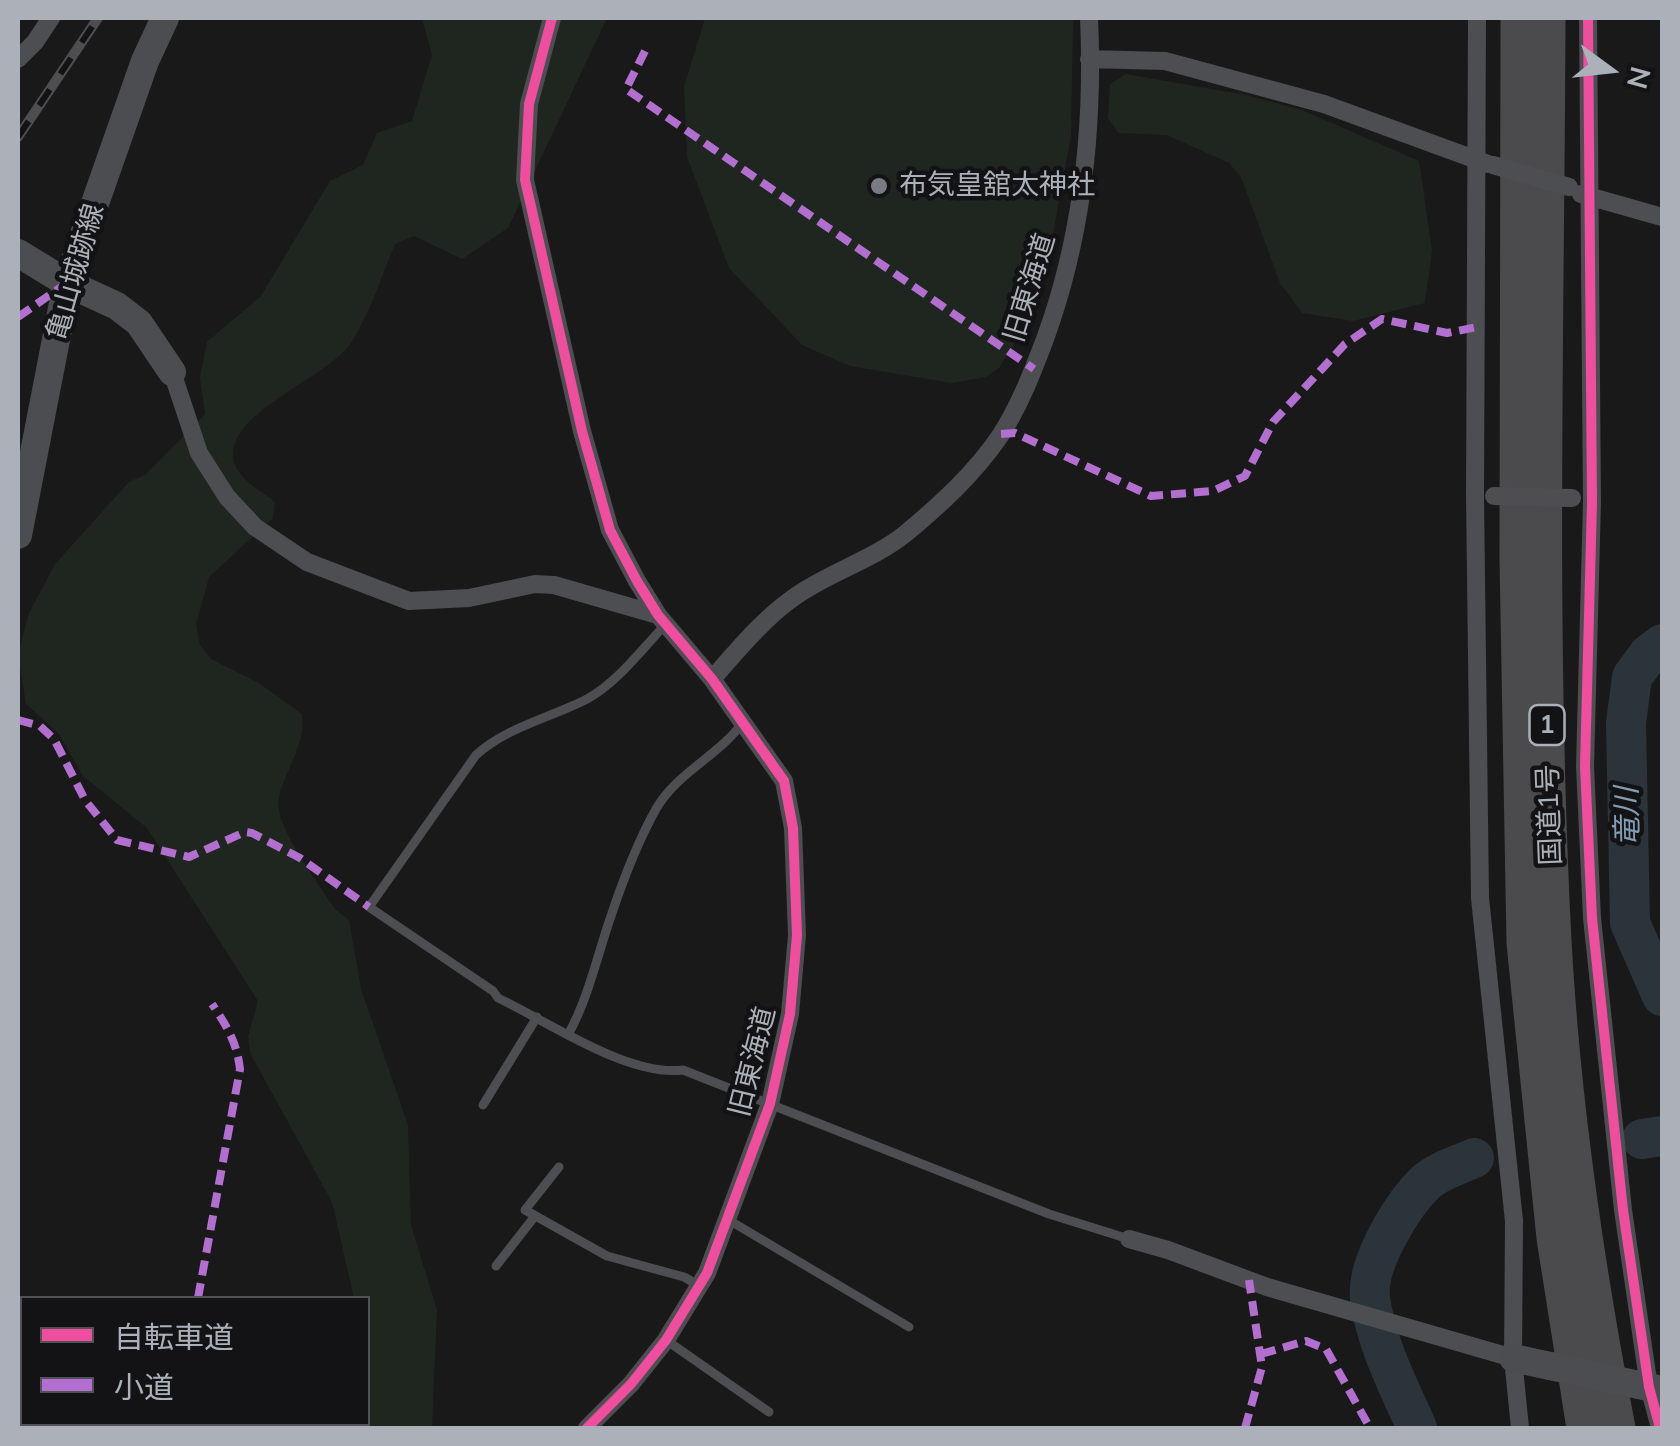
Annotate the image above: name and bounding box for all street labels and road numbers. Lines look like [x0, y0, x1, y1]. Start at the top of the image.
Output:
street label: 亀山城跡線 [41, 200, 111, 344]
street label: 旧東海道 [998, 230, 1062, 346]
road number: 1 [1530, 705, 1564, 745]
street label: 国道1号 [1531, 764, 1569, 866]
street label: 旧東海道 [723, 1004, 783, 1120]

